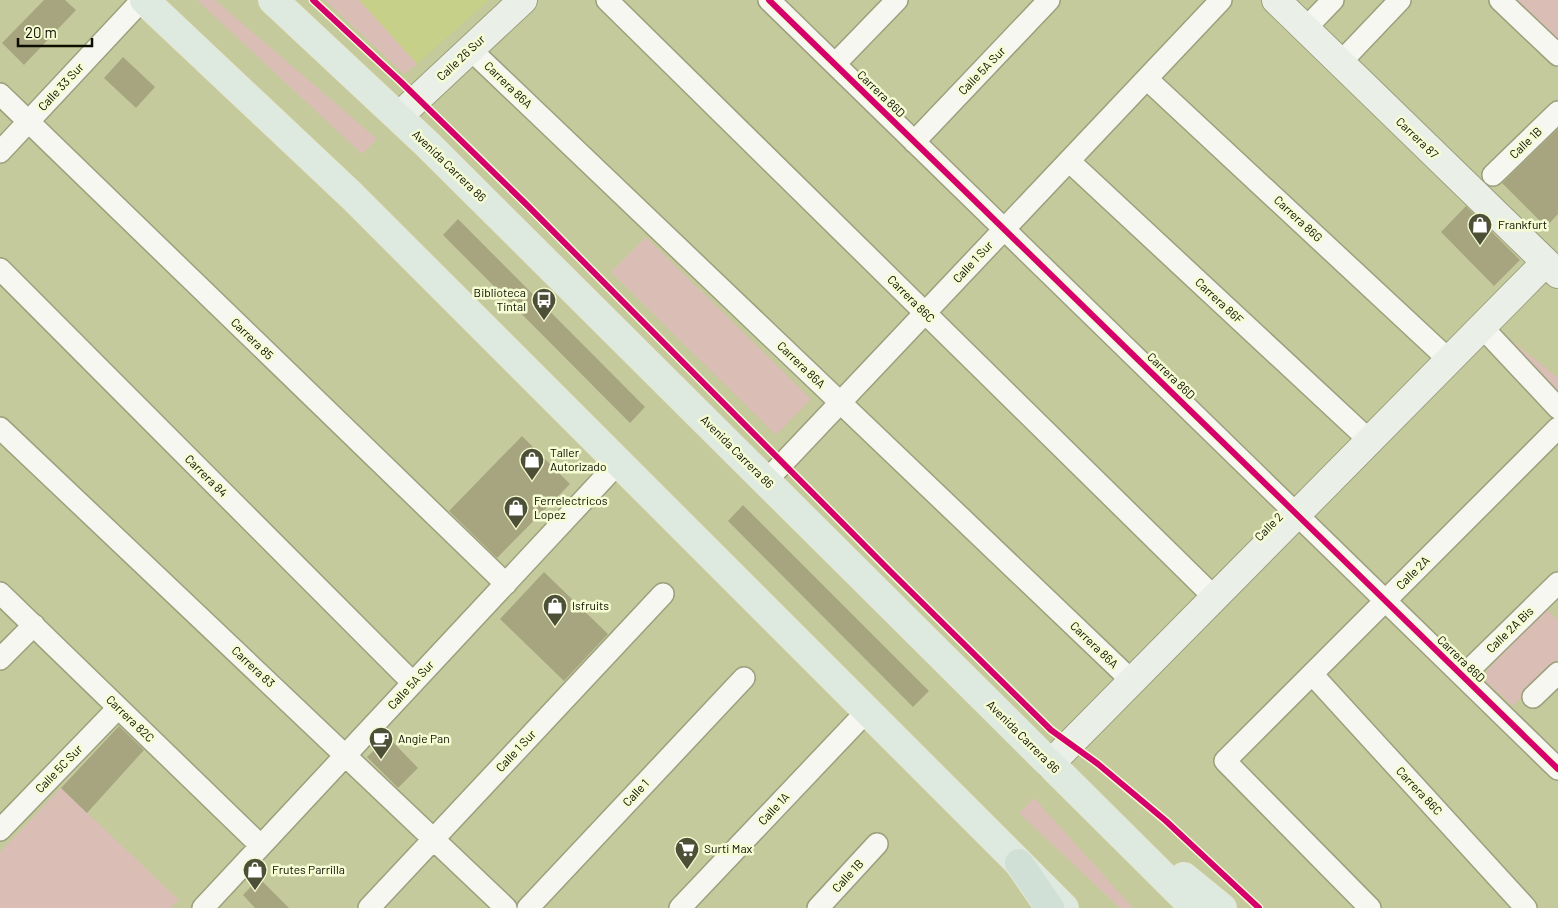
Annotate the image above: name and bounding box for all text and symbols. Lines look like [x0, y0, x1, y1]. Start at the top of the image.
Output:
scale bar [18, 15, 91, 47]
text: 20 m [25, 23, 57, 41]
street label: Calle 26 Sur [433, 31, 488, 83]
street label: Calle 5A Sur [955, 43, 1008, 97]
street label: Carrera 86A [482, 58, 535, 111]
street label: Calle 33 Sur [35, 59, 86, 113]
street label: Carrera 86D [855, 67, 909, 120]
street label: Carrera 87 [1394, 114, 1442, 161]
street label: Calle 1B [1506, 124, 1544, 161]
street label: Avenida Carrera 86 [410, 126, 490, 204]
street label: Carrera 86G [1272, 192, 1326, 244]
shop icon: Frankfurt [1467, 212, 1493, 246]
place label: Frankfurt [1498, 217, 1547, 231]
street label: Calle 1 Sur [949, 237, 996, 285]
street label: Carrera 86C [885, 272, 938, 325]
street label: Carrera 86F [1193, 275, 1247, 326]
place label: Biblioteca Tintal [474, 285, 526, 313]
bus stop icon: Biblioteca Tintal [531, 287, 557, 321]
street label: Carrera 85 [229, 315, 277, 362]
street label: Carrera 86A [775, 338, 828, 391]
street label: Carrera 86D [1145, 349, 1199, 402]
street label: Avenida Carrera 86 [698, 412, 777, 491]
place label: Taller Autorizado [550, 445, 606, 473]
shop icon: Taller Autorizado [519, 447, 545, 481]
street label: Carrera 84 [183, 451, 231, 499]
place label: Ferrelectricos Lopez [534, 493, 608, 521]
shop icon: Ferrelectricos Lopez [503, 495, 529, 529]
street label: Calle 2 [1251, 509, 1285, 543]
street label: Calle 2A [1393, 553, 1432, 592]
shop icon: Isfruits [542, 593, 568, 627]
place label: Isfruits [572, 598, 609, 612]
street label: Calle 2A Bis [1483, 603, 1536, 655]
street label: Carrera 86A [1068, 618, 1121, 671]
street label: Carrera 86D [1435, 632, 1489, 685]
street label: Carrera 83 [229, 643, 278, 690]
street label: Calle 5A Sur [384, 657, 437, 712]
street label: Carrera 82C [104, 692, 158, 745]
street label: Avenida Carrera 86 [984, 697, 1063, 776]
cafe icon: Angie Pan [368, 726, 394, 760]
street label: Calle 1 Sur [492, 726, 539, 774]
place label: Angie Pan [398, 731, 450, 745]
street label: Calle 5C Sur [32, 741, 85, 795]
street label: Carrera 86C [1394, 763, 1446, 817]
street label: Calle 1 [619, 776, 651, 809]
street label: Calle 1A [755, 789, 792, 827]
supermarket icon: Surti Max [674, 836, 700, 870]
place label: Surti Max [704, 841, 753, 855]
street label: Calle 1B [829, 856, 866, 894]
shop icon: Frutes Parrilla [242, 857, 268, 891]
place label: Frutes Parrilla [272, 862, 345, 876]

